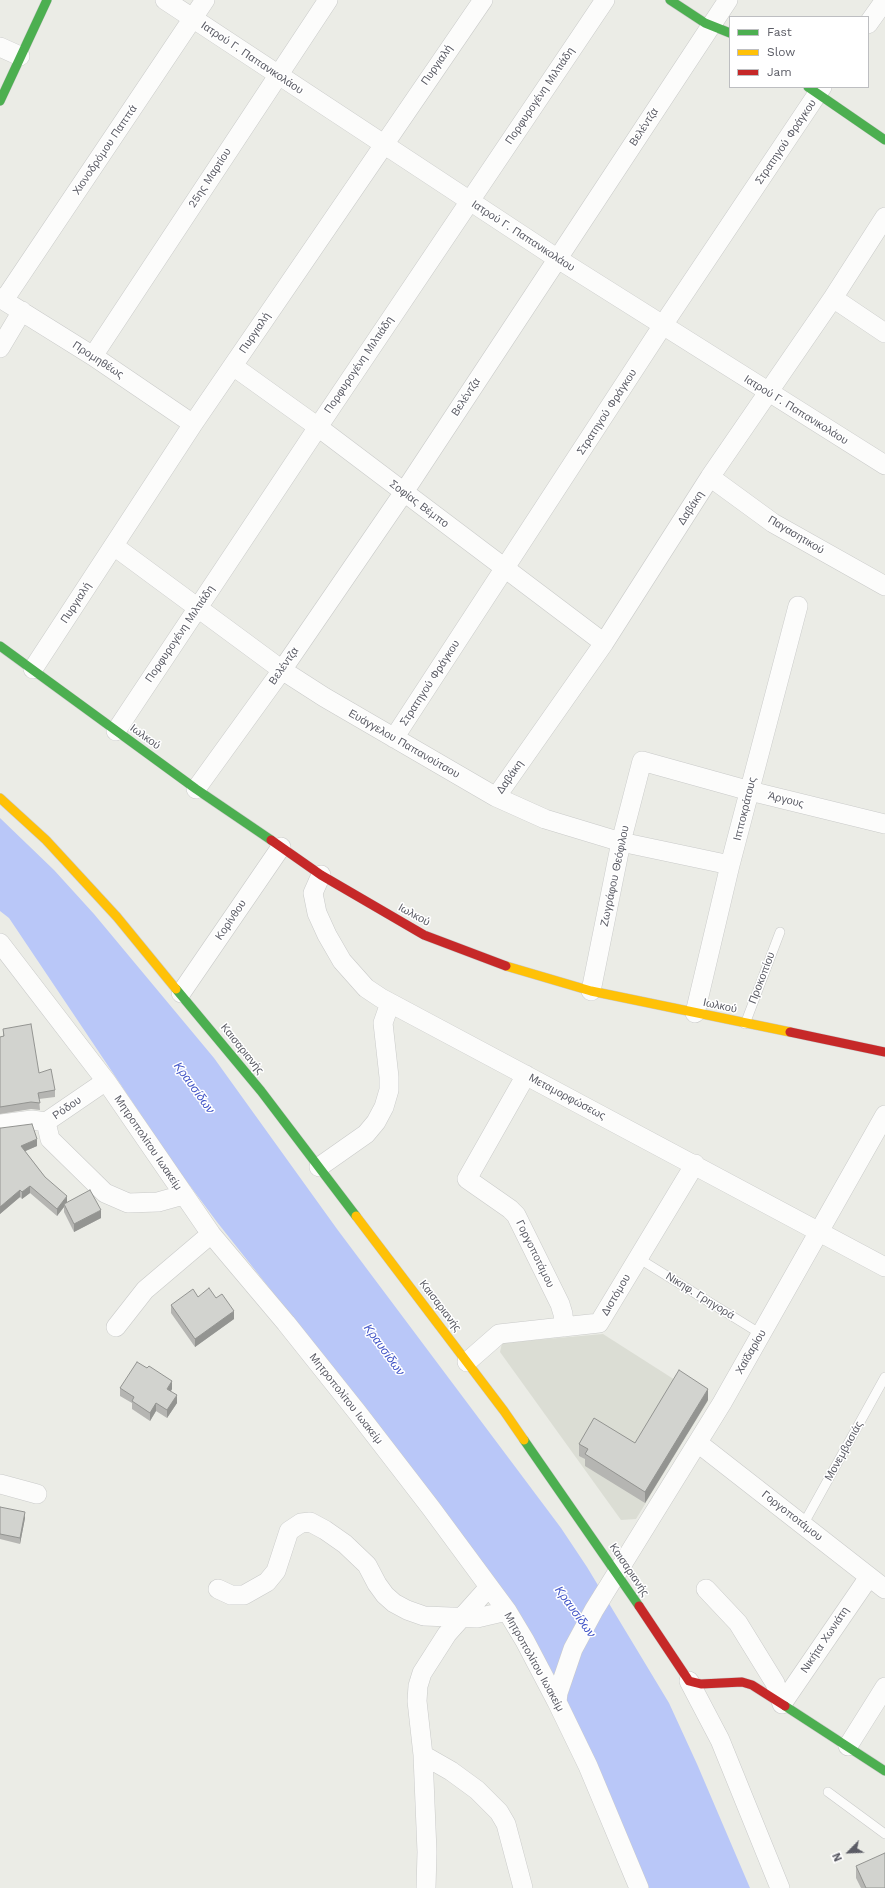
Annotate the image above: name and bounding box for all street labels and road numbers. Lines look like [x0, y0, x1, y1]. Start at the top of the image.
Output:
street label: Ιατρού Γ. Παπανικολάου [198, 19, 306, 97]
street label: Πυργιαλή [418, 42, 456, 88]
street label: Πορφυρογένη Μιλτιάδη [503, 45, 577, 147]
street label: Στρατηγού Φράγκου [753, 97, 819, 187]
street label: Χιονοδρόμου Παππά [70, 103, 140, 197]
street label: Βελέντζα [627, 105, 661, 149]
street label: 25ης Μαρτίου [186, 146, 234, 210]
street label: Ιατρού Γ. Παπανικολάου [469, 198, 577, 274]
street label: Πυργιαλή [237, 310, 273, 356]
street label: Πορφυρογένη Μιλτιάδη [322, 314, 396, 416]
street label: Προμηθέως [70, 339, 126, 381]
street label: Στρατηγού Φράγκου [574, 367, 640, 457]
street label: Ιατρού Γ. Παπανικολάου [741, 372, 851, 448]
street label: Βελέντζα [449, 375, 483, 419]
street label: Σοφίας Βέμπο [387, 477, 451, 531]
street label: Δαβάκη [675, 488, 707, 528]
street label: Παγασητικού [765, 513, 827, 557]
street label: Πυργιαλή [58, 580, 94, 626]
street label: Πορφυρογένη Μιλτιάδη [143, 583, 217, 685]
street label: Στρατηγού Φράγκου [397, 638, 463, 728]
street label: Βελέντζα [266, 645, 302, 687]
street label: Ευάγγελου Παπανούτσου [346, 707, 462, 781]
street label: Ιωλκού [127, 722, 163, 752]
street label: Δαβάκη [494, 758, 526, 796]
street label: Ιπποκράτους [731, 776, 759, 842]
street label: Άργους [767, 789, 805, 811]
street label: Ζωγράφου Θεόφιλου [598, 824, 632, 928]
street label: Κορίνθου [213, 897, 249, 943]
street label: Ιωλκού [396, 901, 432, 929]
street label: Προκοπίου [746, 950, 778, 1006]
street label: Ιωλκού [702, 996, 738, 1016]
street label: Καισαριανής [218, 1021, 266, 1077]
street label: Μεταμορφώσεως [526, 1071, 608, 1123]
street label: Ρόδου [50, 1093, 84, 1123]
street label: Μητροπολίτου Ιωακείμ [111, 1093, 185, 1193]
street label: Γοργοποτάμου [513, 1218, 557, 1290]
street label: Νικηφ. Γρηγορά [663, 1270, 737, 1322]
street label: Διστόμου [598, 1272, 634, 1318]
street label: Καισαριανής [416, 1278, 464, 1334]
street label: Χαϊδαρίου [733, 1327, 769, 1377]
street label: Μητροπολίτου Ιωακείμ [306, 1351, 386, 1447]
street label: Μονεμβασιάς [822, 1419, 866, 1483]
street label: Γοργοποτάμου [759, 1488, 825, 1544]
street label: Καισαριανής [606, 1541, 652, 1599]
street label: Νικήτα Χωνιάτη [798, 1604, 852, 1676]
street label: Μητροπολίτου Ιωακείμ [501, 1610, 567, 1714]

